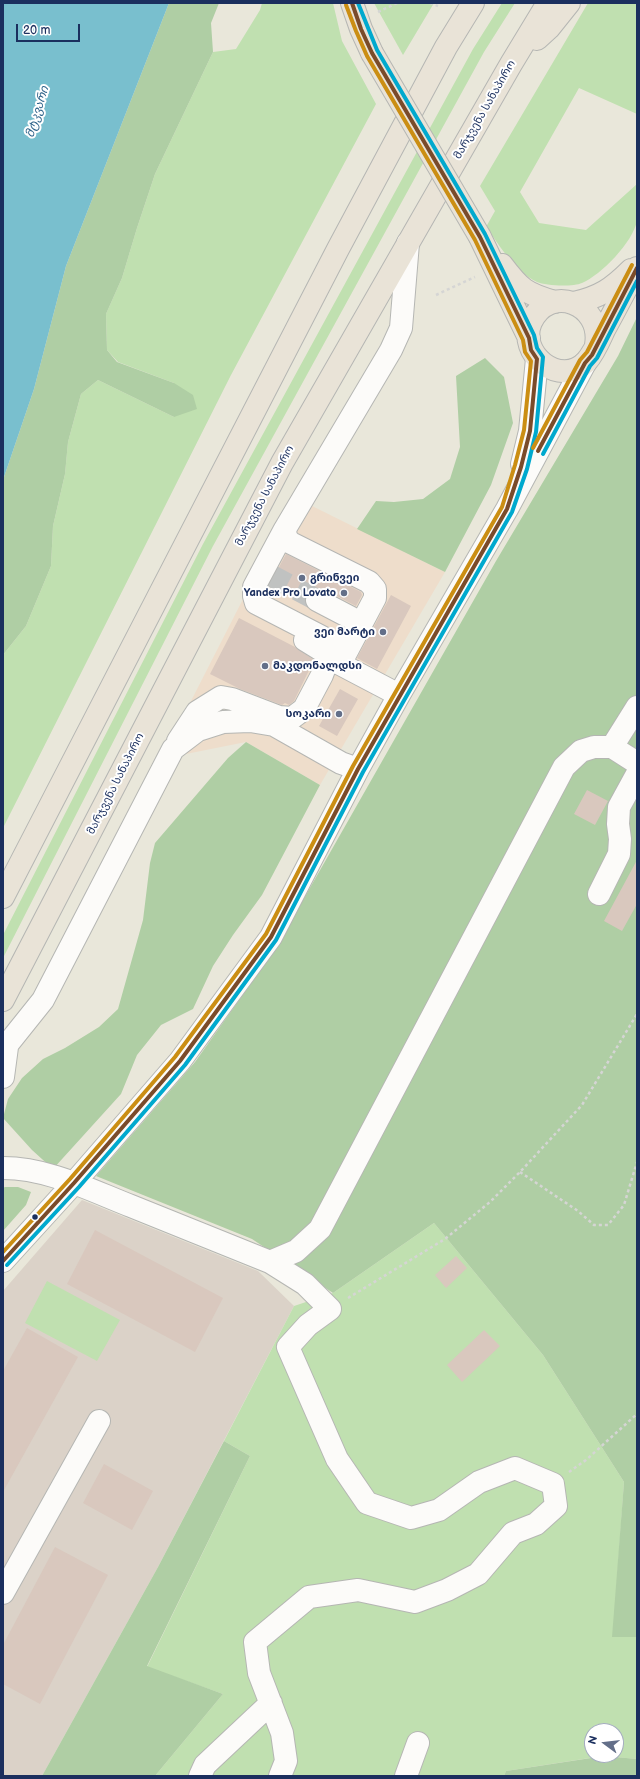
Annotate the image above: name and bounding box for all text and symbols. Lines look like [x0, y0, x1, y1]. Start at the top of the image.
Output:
scale bar [18, 16, 82, 42]
text: 20 m [23, 23, 50, 38]
street label: მარჯვენა სანაპირო [451, 58, 519, 162]
water label: მტკვარი [23, 85, 53, 139]
street label: მარჯვენა სანაპირო [233, 444, 297, 548]
place label: გრინვეი [310, 571, 359, 585]
marker: გრინვეი [297, 573, 307, 583]
place label: Yandex Pro Lovato [244, 586, 336, 600]
marker: Yandex Pro Lovato [339, 588, 349, 598]
place label: ვეი მარტი [314, 625, 375, 639]
marker: ვეი მარტი [378, 627, 388, 637]
place label: მაკდონალდსი [273, 659, 362, 673]
marker: მაკდონალდსი [260, 661, 270, 671]
place label: სოკარი [286, 707, 331, 721]
marker: სოკარი [334, 709, 344, 719]
street label: მარჯვენა სანაპირო [85, 731, 147, 837]
unlabelled marker [30, 1212, 40, 1222]
north arrow [584, 1723, 624, 1763]
text: N [586, 1734, 600, 1746]

